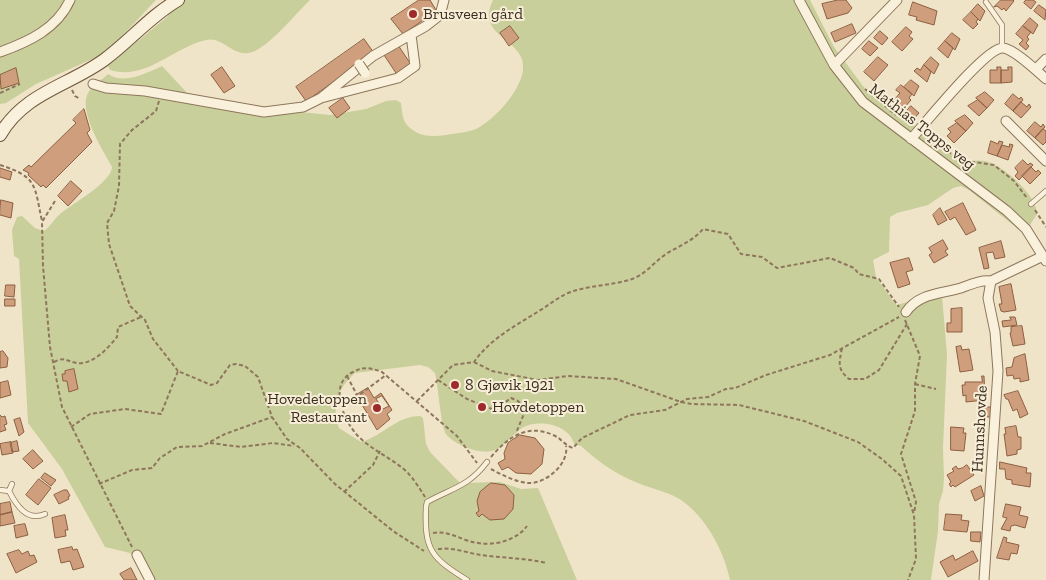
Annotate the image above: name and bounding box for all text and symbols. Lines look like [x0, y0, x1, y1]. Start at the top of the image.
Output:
place label: Brusveen gård [423, 4, 523, 24]
marker: Brusveen gård [407, 8, 419, 20]
street label: Mathias Topps veg [865, 80, 979, 174]
place label: 8 Gjøvik 1921 [465, 375, 554, 395]
marker: 8 Gjøvik 1921 [449, 379, 461, 391]
street label: Hunnshovde [968, 385, 992, 473]
place label: Hovedetoppen Restaurant [267, 389, 367, 427]
place label: Hovdetoppen [492, 397, 584, 417]
marker: Hovdetoppen [476, 401, 488, 413]
marker: Hovedetoppen Restaurant [371, 402, 383, 414]

